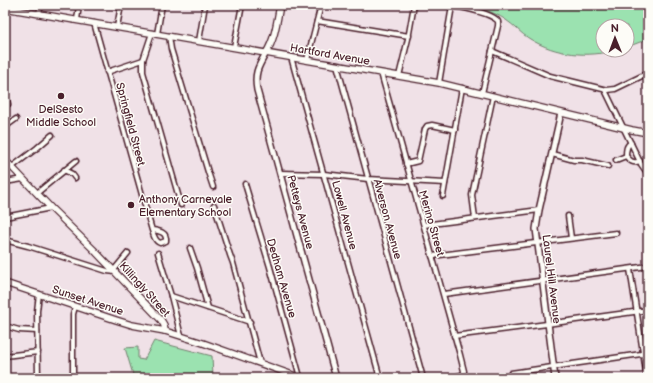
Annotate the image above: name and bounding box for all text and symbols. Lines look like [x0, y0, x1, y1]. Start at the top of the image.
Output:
north arrow [595, 18, 635, 58]
text: N [611, 22, 619, 35]
street label: Hartford Avenue [289, 41, 371, 68]
street label: Springfield Street [113, 81, 148, 168]
marker: DelSesto Middle School [56, 91, 66, 101]
place label: DelSesto Middle School [26, 103, 96, 129]
street label: Petteys Avenue [284, 174, 317, 251]
street label: Alverson Avenue [371, 178, 405, 261]
street label: Lowell Avenue [329, 179, 360, 251]
street label: Merino Street [416, 189, 447, 258]
place label: Anthony Carnevale Elementary School [139, 193, 233, 219]
marker: Anthony Carnevale Elementary School [126, 200, 136, 210]
street label: Laurel Hill Avenue [540, 234, 563, 325]
street label: Dedham Avenue [264, 237, 299, 320]
street label: Killingly Street [117, 259, 173, 320]
street label: Sunset Avenue [51, 283, 126, 318]

